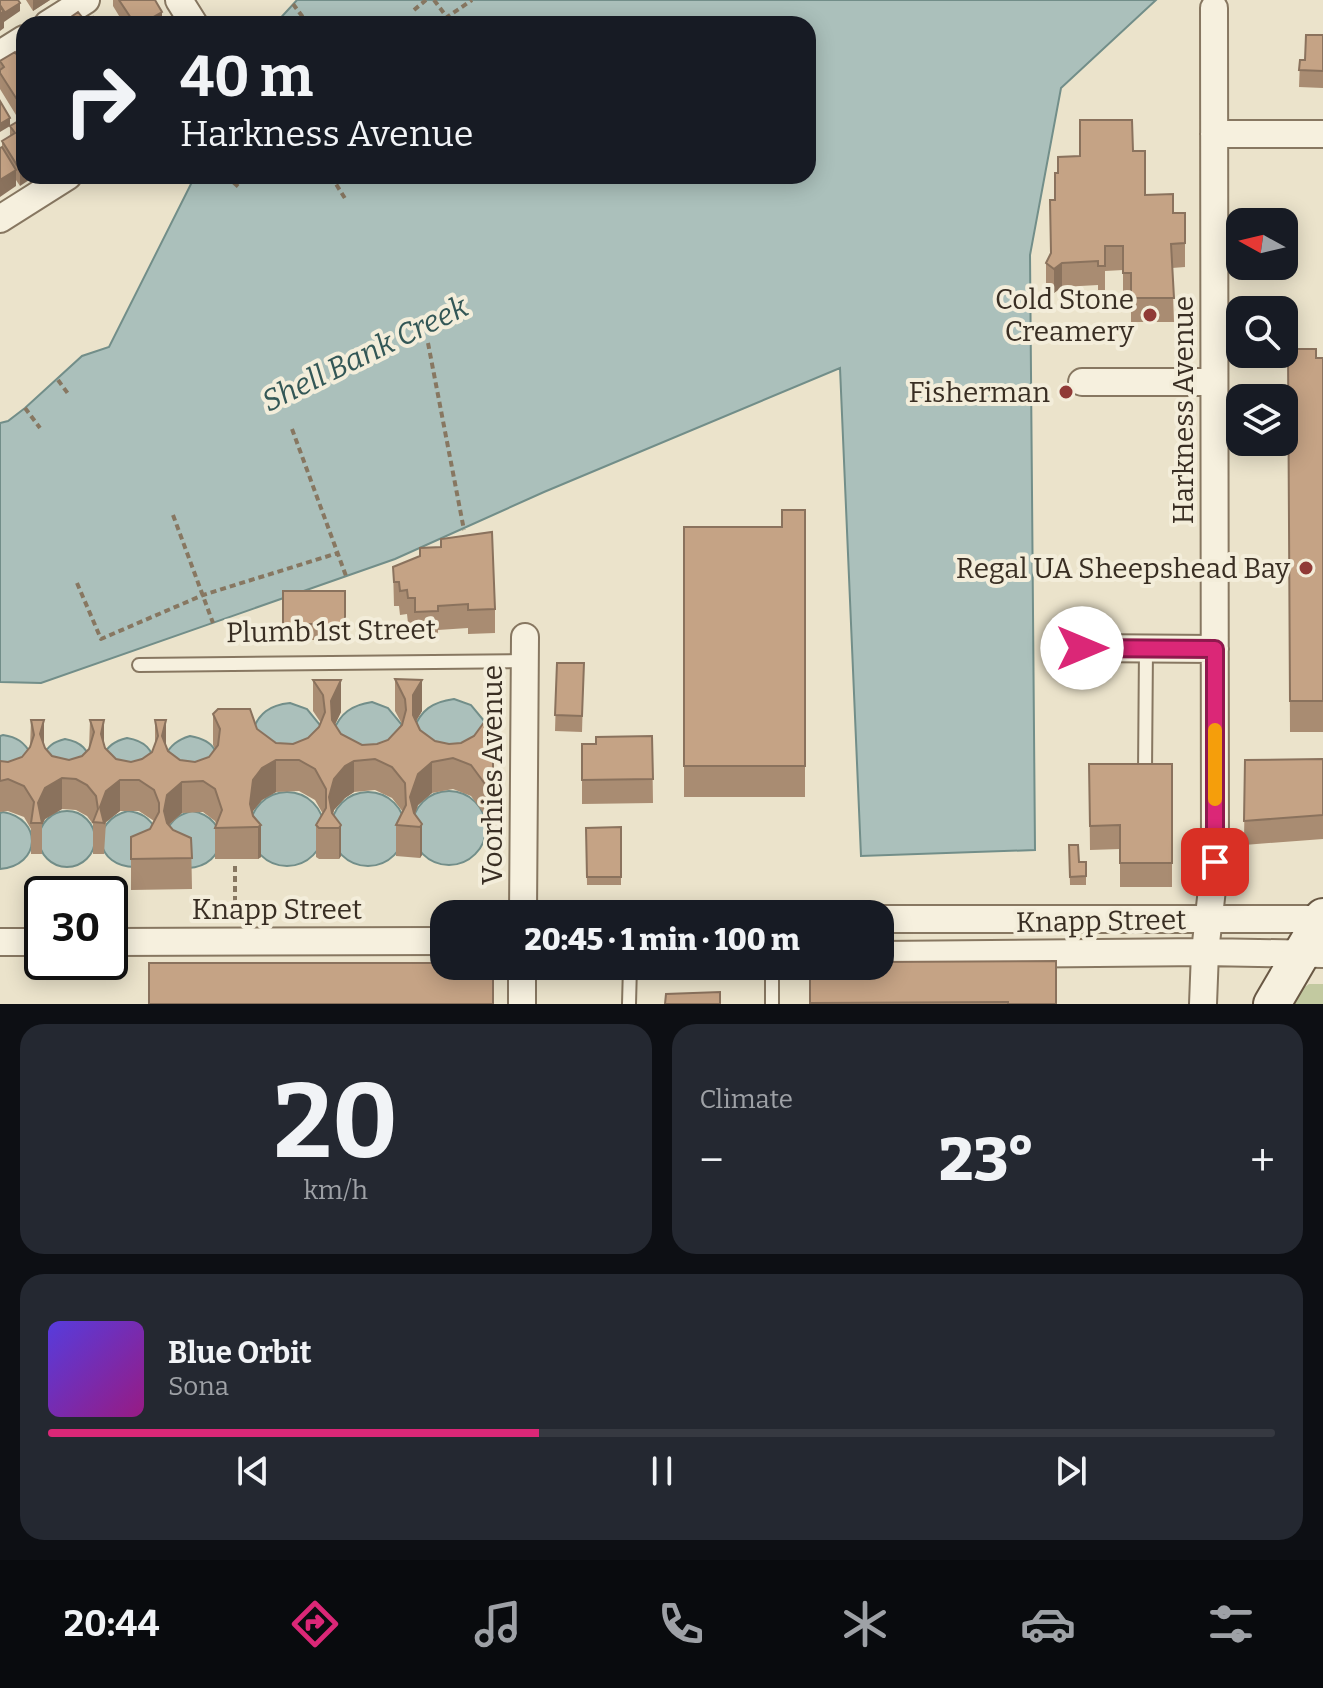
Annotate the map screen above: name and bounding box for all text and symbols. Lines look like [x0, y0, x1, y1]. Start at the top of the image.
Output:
text: 40 m [180, 44, 313, 111]
icon: right [48, 48, 152, 152]
text: Harkness Avenue [180, 112, 473, 156]
north arrow [1226, 208, 1298, 280]
map controls [1226, 208, 1298, 456]
place label: Cold Stone Creamery [995, 283, 1134, 348]
water label: Shell Bank Creek [256, 288, 475, 419]
street label: Harkness Avenue [1167, 296, 1200, 524]
button: search [1226, 296, 1298, 368]
marker: Cold Stone Creamery [1141, 306, 1159, 324]
place label: Fisherman [909, 376, 1050, 409]
marker: Fisherman [1057, 383, 1075, 401]
button: layers [1226, 384, 1298, 456]
place label: Regal UA Sheepshead Bay [956, 552, 1290, 585]
marker: Regal UA Sheepshead Bay [1297, 559, 1315, 577]
position arrow [1040, 606, 1124, 690]
street label: Plumb 1st Street [226, 613, 436, 649]
street label: Voorhies Avenue [476, 665, 509, 885]
pin [1181, 828, 1249, 896]
icon: arrive [1193, 840, 1237, 884]
speed limit sign: 30 [24, 876, 128, 980]
street label: Knapp Street [192, 893, 362, 926]
street label: Knapp Street [1015, 903, 1187, 939]
text: 20:45 · 1 min · 100 m [525, 922, 799, 958]
text: 20 [273, 1060, 398, 1185]
text: Climate [700, 1084, 793, 1115]
text: 23° [939, 1124, 1035, 1196]
text: − [700, 1134, 724, 1187]
text: + [1250, 1134, 1275, 1187]
text: km/h [304, 1175, 368, 1206]
text: Blue Orbit [168, 1335, 312, 1371]
text: Sona [168, 1371, 229, 1402]
icon: previous [231, 1449, 275, 1493]
icon: pause [640, 1449, 684, 1493]
icon: next [1049, 1449, 1093, 1493]
icon: directions [287, 1596, 343, 1652]
icon: music [470, 1596, 526, 1652]
icon: phone [653, 1596, 709, 1652]
icon: climate [837, 1596, 893, 1652]
icon: car [1020, 1596, 1076, 1652]
icon: filters [1203, 1596, 1259, 1652]
text: 20:44 [64, 1602, 159, 1646]

